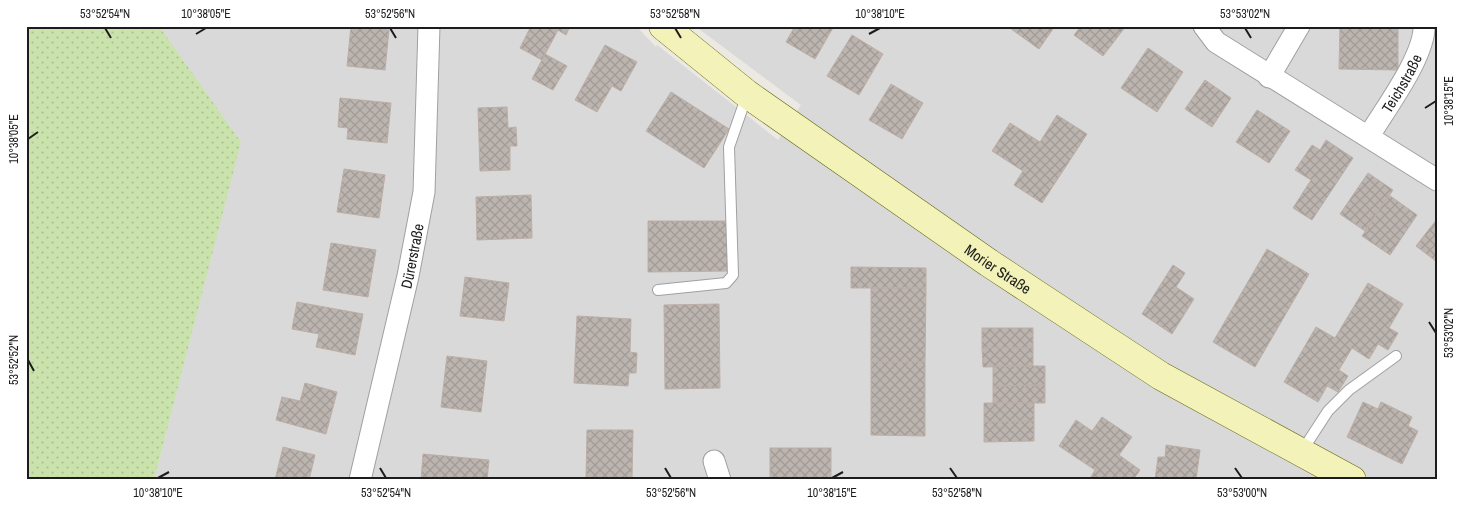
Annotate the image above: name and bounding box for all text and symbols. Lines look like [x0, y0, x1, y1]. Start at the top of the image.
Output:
text: 53°52'54"N [80, 6, 130, 22]
text: 10°38'05"E [181, 6, 231, 22]
text: 53°52'56"N [365, 6, 415, 22]
text: 53°52'58"N [650, 6, 700, 22]
text: 10°38'10"E [855, 6, 905, 22]
text: 53°53'02"N [1220, 6, 1270, 22]
street label: Teichstraße [1376, 50, 1427, 117]
text: 10°38'15"E [1441, 76, 1457, 126]
text: 10°38'05"E [6, 114, 22, 164]
street label: Dürerstraße [395, 222, 428, 290]
street label: Morier Straße [961, 239, 1036, 299]
text: 53°53'02"N [1441, 308, 1457, 358]
text: 53°52'52"N [6, 335, 22, 385]
text: 10°38'10"E [133, 485, 183, 501]
text: 53°52'54"N [361, 485, 411, 501]
text: 53°52'56"N [646, 485, 696, 501]
text: 10°38'15"E [807, 485, 857, 501]
text: 53°52'58"N [932, 485, 982, 501]
text: 53°53'00"N [1217, 485, 1267, 501]

